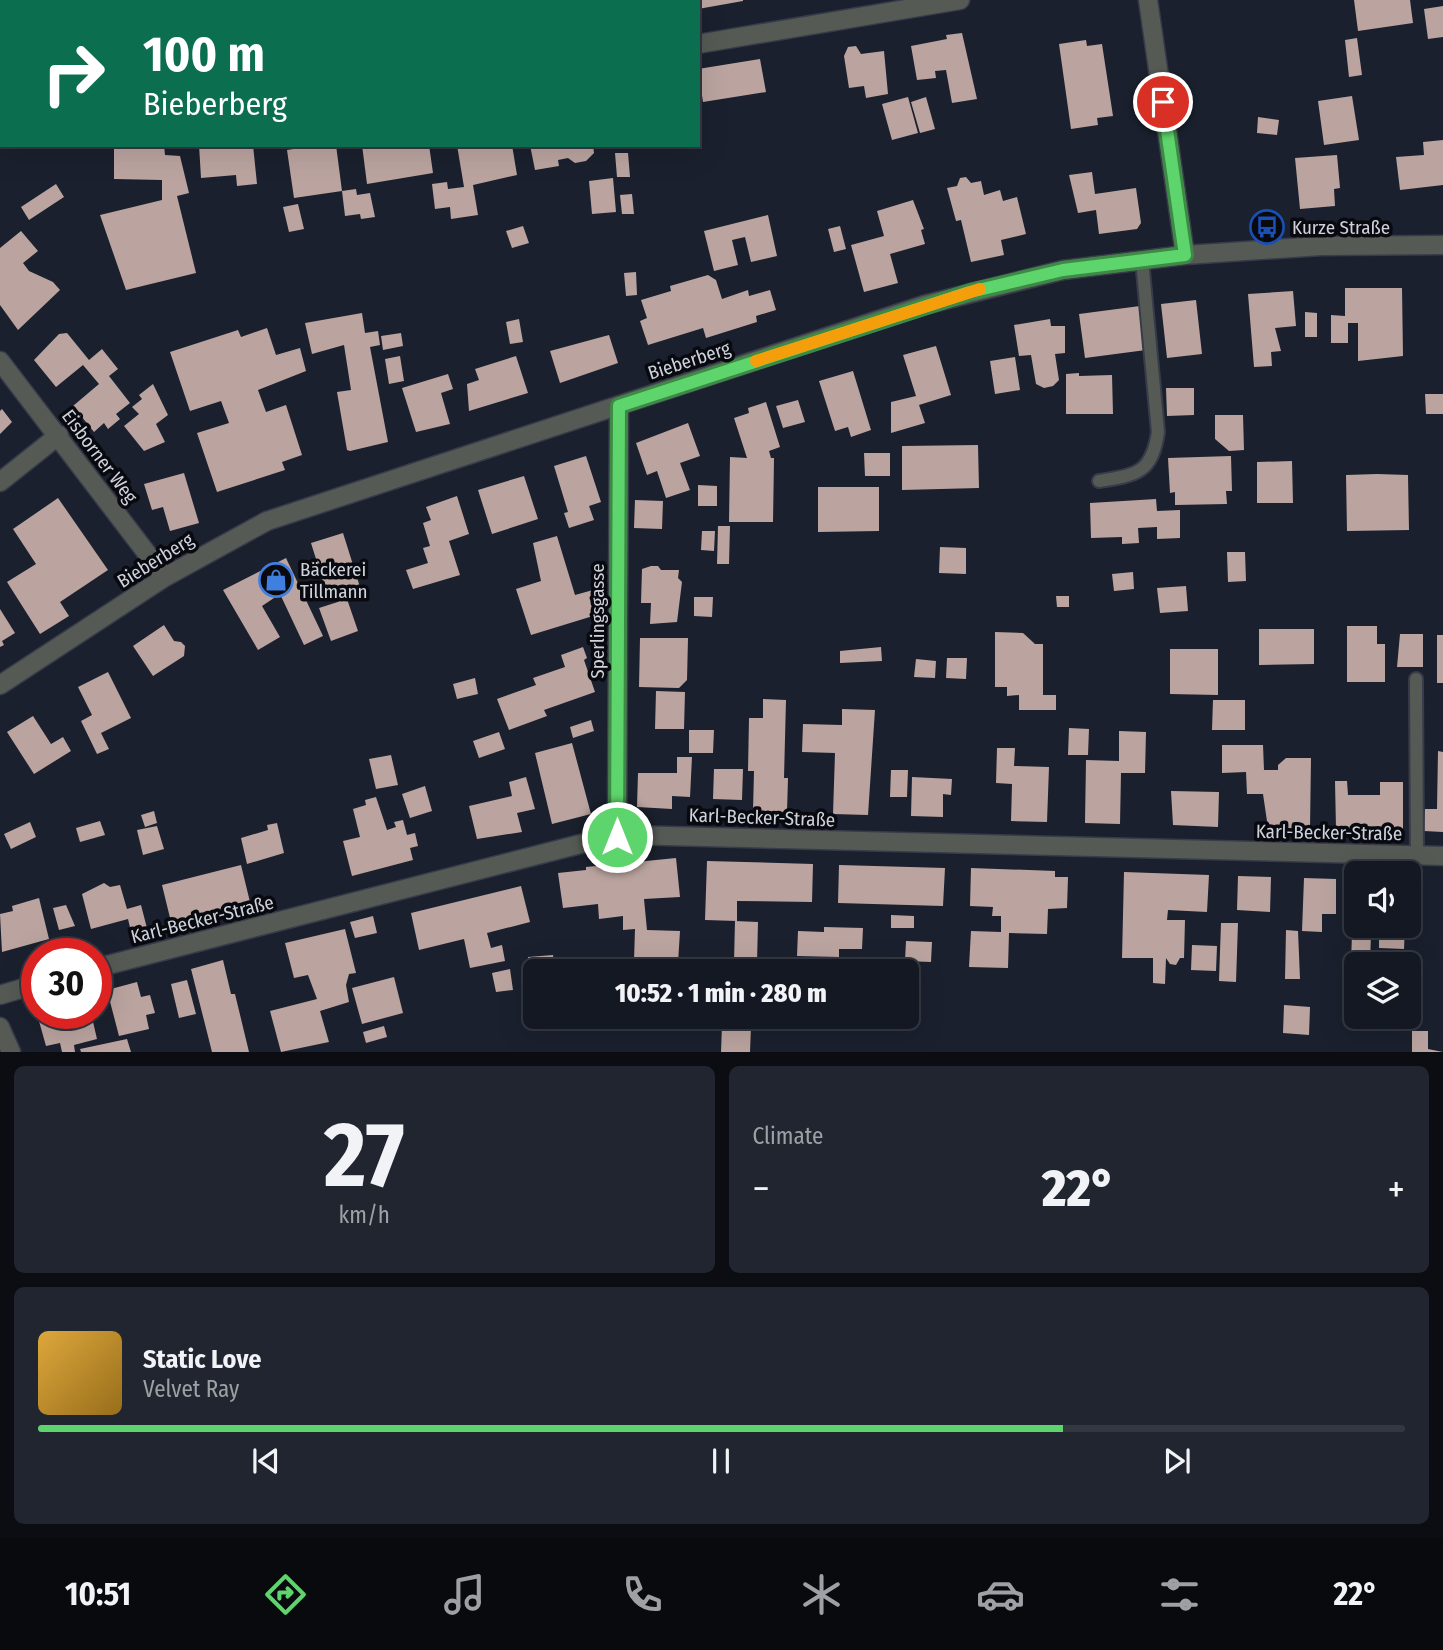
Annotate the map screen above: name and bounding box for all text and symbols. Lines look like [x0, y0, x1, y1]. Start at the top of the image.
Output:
text: 100 m [143, 25, 265, 84]
icon: right [28, 28, 119, 119]
pin [1133, 72, 1193, 132]
icon: arrive [1144, 83, 1182, 121]
text: Bieberberg [143, 85, 287, 123]
bus stop icon: Kurze Straße [1248, 208, 1286, 246]
place label: Kurze Straße [1292, 216, 1390, 239]
street label: Bieberberg [645, 336, 733, 385]
street label: Eisborner Weg [57, 405, 142, 508]
street label: Bieberberg [113, 528, 198, 593]
place label: Bäckerei Tillmann [300, 558, 368, 603]
shop icon: Bäckerei Tillmann [257, 561, 295, 599]
street label: Sperlingsgasse [586, 563, 609, 679]
position arrow [580, 800, 654, 874]
street label: Karl-Becker-Straße [688, 803, 836, 832]
street label: Karl-Becker-Straße [1256, 820, 1402, 845]
map controls [1344, 861, 1421, 1029]
button: sound [1344, 861, 1421, 938]
street label: Karl-Becker-Straße [128, 891, 276, 948]
speed limit sign: 30 [21, 938, 112, 1029]
button: layers [1344, 952, 1421, 1029]
text: 10:52 · 1 min · 280 m [615, 978, 827, 1009]
text: 27 [324, 1101, 404, 1210]
text: Climate [753, 1122, 823, 1150]
text: 22° [1042, 1157, 1115, 1220]
text: − [753, 1166, 770, 1212]
text: + [1388, 1166, 1405, 1212]
text: km/h [339, 1201, 390, 1229]
text: Static Love [143, 1344, 261, 1375]
text: Velvet Ray [143, 1375, 239, 1403]
icon: previous [247, 1442, 285, 1480]
icon: pause [702, 1442, 740, 1480]
icon: next [1158, 1442, 1196, 1480]
icon: directions [261, 1570, 310, 1619]
icon: music [440, 1570, 489, 1619]
icon: phone [618, 1570, 667, 1619]
icon: climate [797, 1570, 846, 1619]
icon: car [976, 1570, 1025, 1619]
icon: filters [1155, 1570, 1204, 1619]
text: 10:51 [65, 1575, 131, 1613]
text: 22° [1333, 1575, 1378, 1613]

